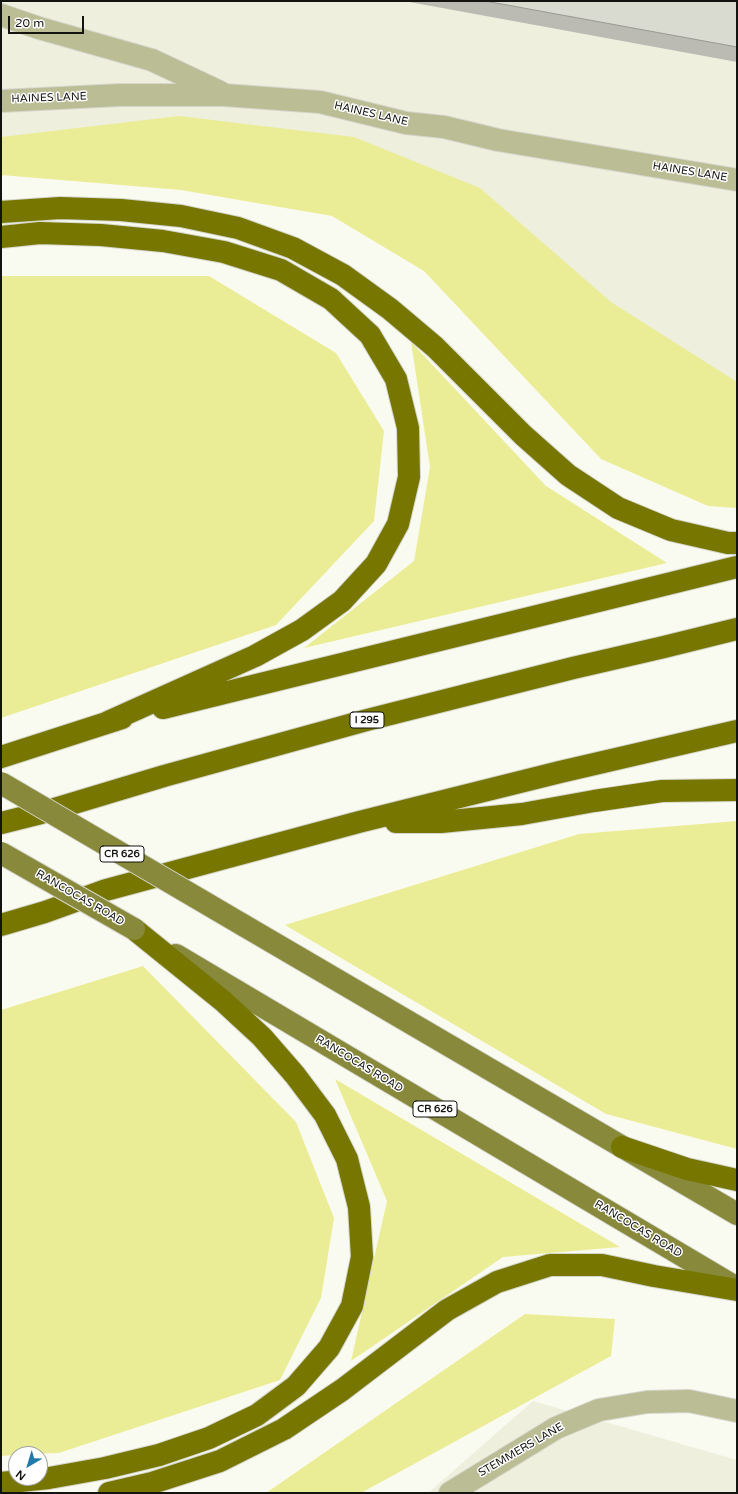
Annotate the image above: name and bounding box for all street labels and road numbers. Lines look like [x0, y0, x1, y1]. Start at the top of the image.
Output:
street label: HAINES LANE [11, 90, 87, 106]
street label: HAINES LANE [333, 99, 409, 129]
street label: HAINES LANE [652, 160, 728, 184]
road number: I 295 [350, 712, 384, 728]
road number: CR 626 [100, 846, 144, 862]
street label: RANCOCAS ROAD [33, 867, 127, 929]
street label: RANCOCAS ROAD [313, 1033, 405, 1095]
road number: CR 626 [413, 1101, 457, 1117]
street label: RANCOCAS ROAD [592, 1198, 684, 1260]
street label: STEMMERS LANE [476, 1420, 566, 1480]

